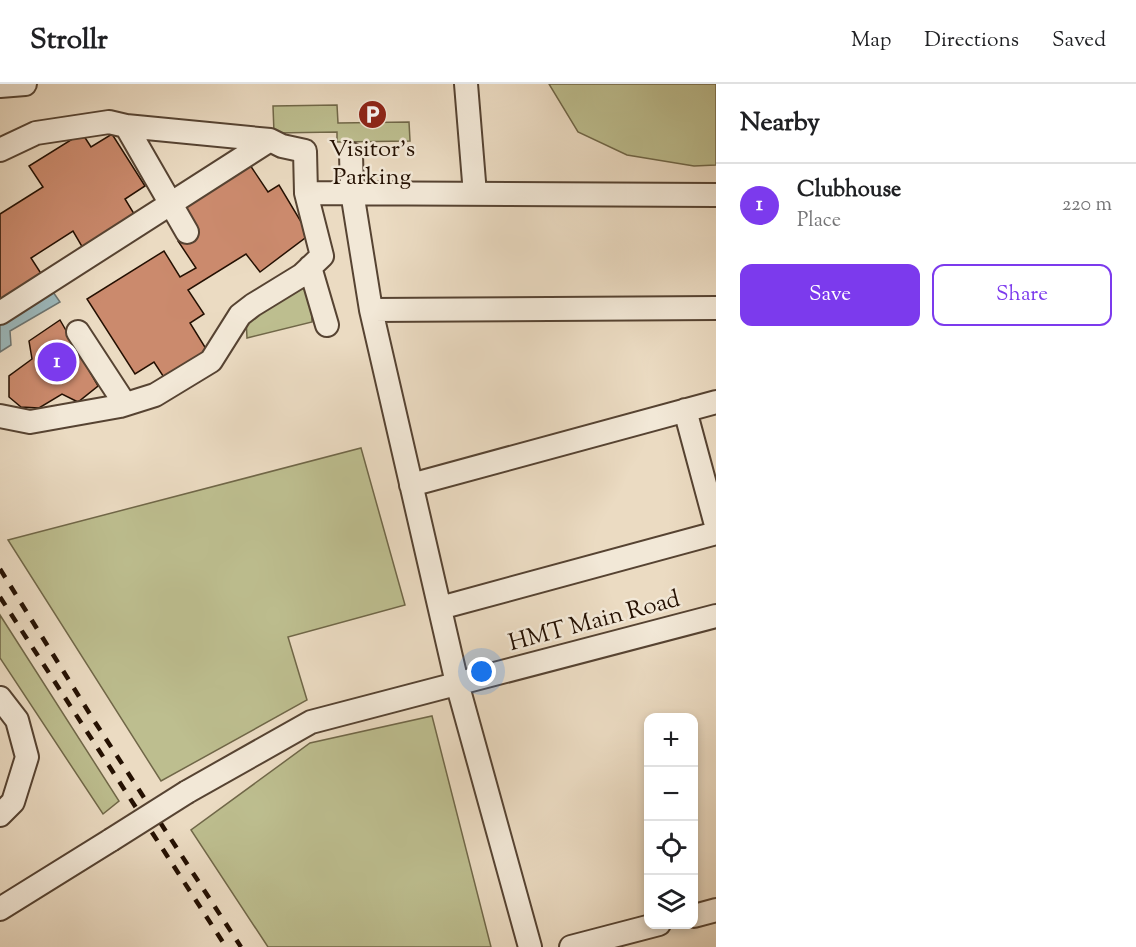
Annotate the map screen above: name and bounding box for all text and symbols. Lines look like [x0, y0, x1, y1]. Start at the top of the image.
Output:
text: Strollr [30, 21, 108, 61]
text: Map [851, 26, 891, 56]
text: Directions [924, 26, 1019, 56]
text: Saved [1052, 26, 1106, 56]
parking icon: Visitor's Parking [356, 99, 388, 131]
text: Nearby [740, 105, 820, 142]
place label: Visitor's Parking [329, 133, 415, 195]
text: Clubhouse [797, 175, 901, 207]
text: 1 [756, 191, 763, 220]
text: 220 m [1062, 191, 1112, 220]
text: Place [797, 207, 841, 236]
button: Save [740, 264, 920, 326]
button: Share [932, 264, 1112, 326]
pin: 1 [38, 340, 76, 384]
street label: HMT Main Road [505, 583, 684, 661]
your location [467, 657, 496, 686]
map controls [644, 713, 698, 929]
button: + [644, 713, 698, 767]
button: − [644, 767, 698, 821]
button: locate [644, 821, 698, 875]
button: layers [644, 875, 698, 929]

